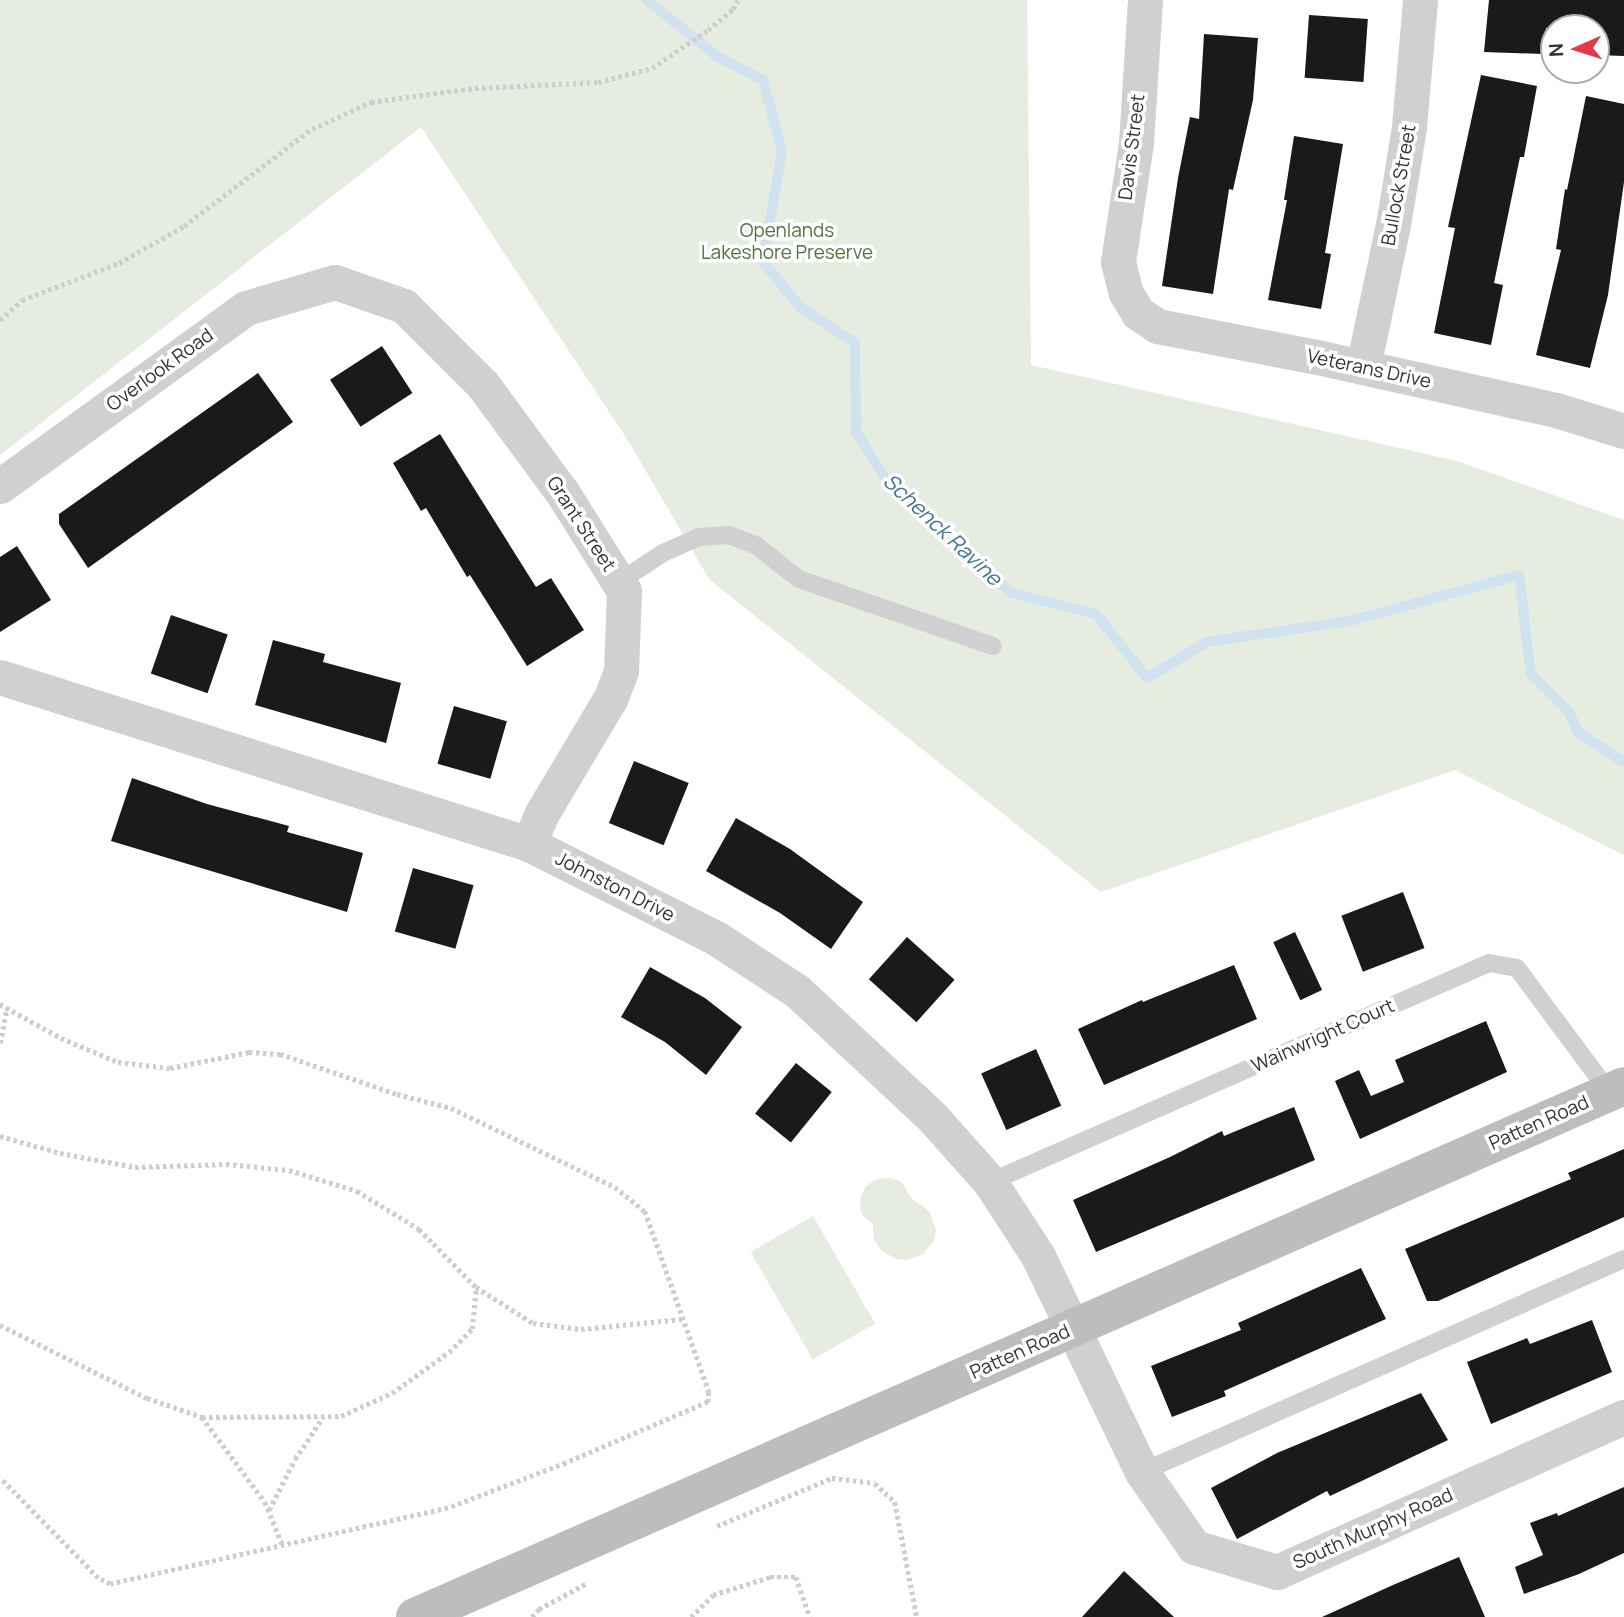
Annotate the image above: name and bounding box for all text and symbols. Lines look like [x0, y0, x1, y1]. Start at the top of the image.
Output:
north arrow [1540, 14, 1610, 84]
text: N [1543, 42, 1569, 57]
street label: Davis Street [1114, 93, 1150, 201]
street label: Bullock Street [1377, 123, 1421, 247]
park label: Openlands Lakeshore Preserve [701, 220, 873, 264]
street label: Overlook Road [102, 324, 218, 416]
street label: Veterans Drive [1305, 345, 1433, 393]
water label: Schenck Ravine [879, 468, 1007, 590]
street label: Grant Street [542, 472, 620, 576]
street label: Johnston Drive [552, 847, 678, 927]
street label: Wainwright Court [1248, 994, 1398, 1078]
street label: Patten Road [1486, 1091, 1592, 1155]
street label: Patten Road [967, 1320, 1073, 1384]
street label: South Murphy Road [1290, 1484, 1456, 1574]

